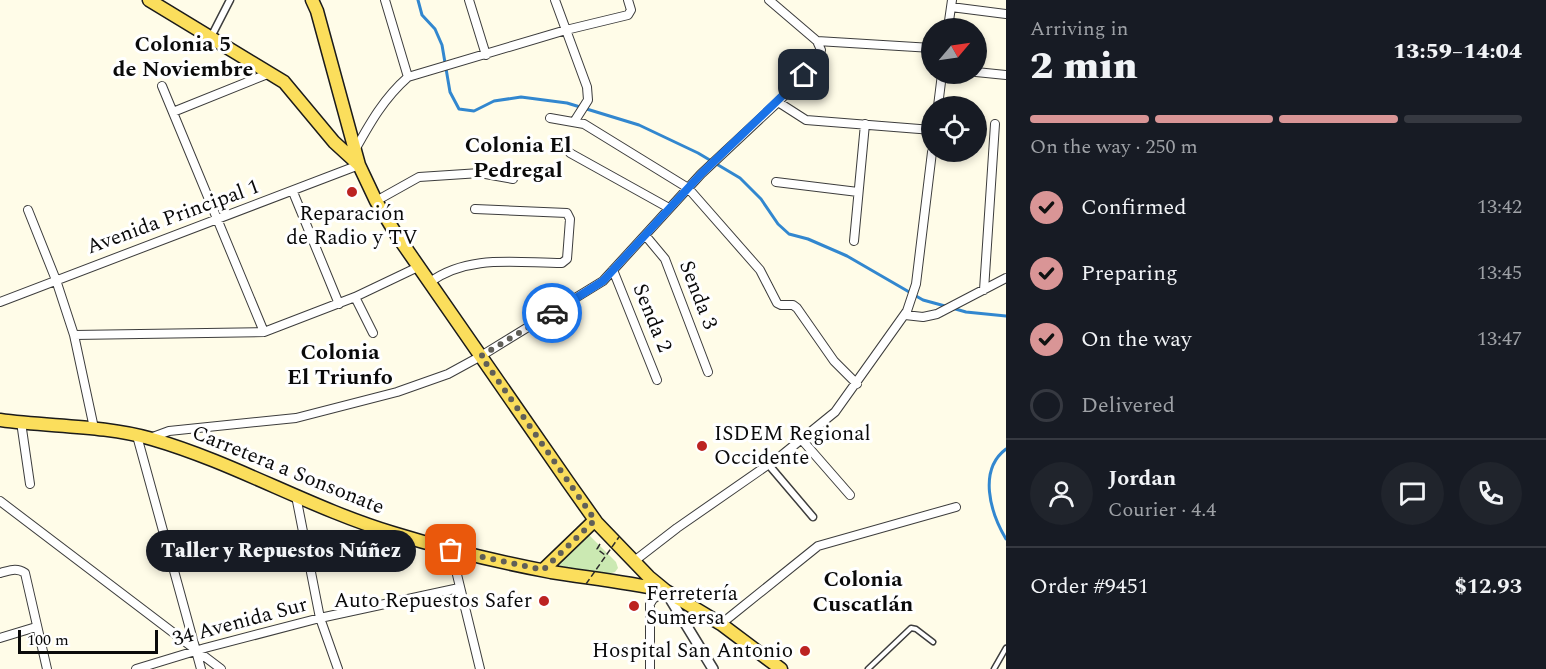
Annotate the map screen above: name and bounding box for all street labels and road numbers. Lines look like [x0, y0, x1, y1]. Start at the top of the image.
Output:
street label: Avenida Principal 1 [82, 171, 264, 263]
street label: Senda 3 [670, 256, 726, 335]
street label: Senda 2 [624, 279, 680, 357]
street label: Carretera a Sonsonate [187, 417, 389, 523]
street label: 34 Avenida Sur [169, 589, 311, 655]

